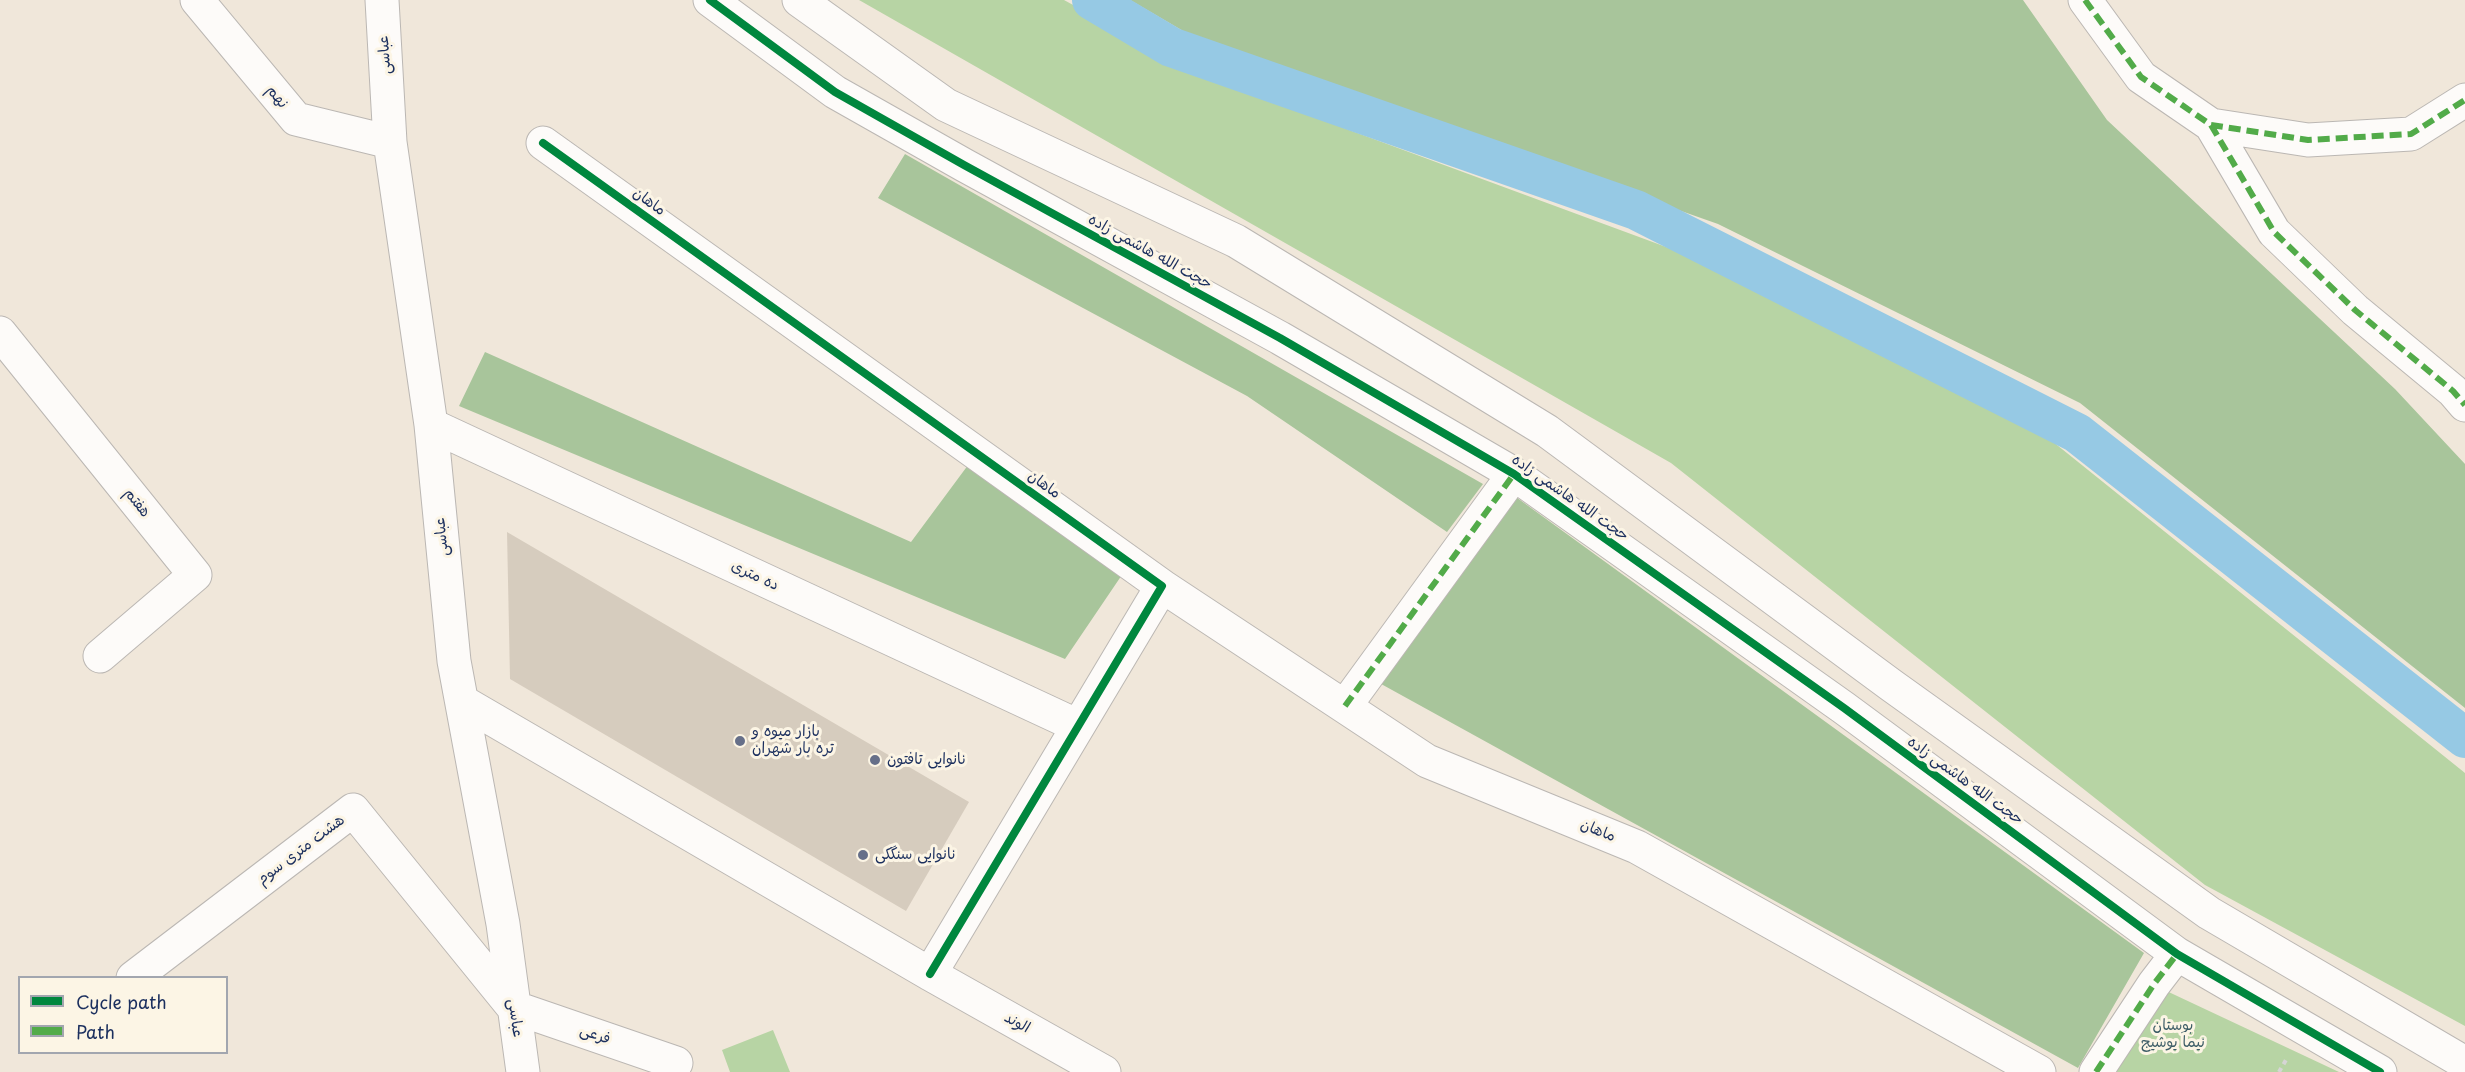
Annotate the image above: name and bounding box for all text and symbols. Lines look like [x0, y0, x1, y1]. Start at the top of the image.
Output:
street label: عباسی [375, 35, 395, 75]
street label: نهم [262, 82, 292, 112]
street label: ماهان [629, 184, 669, 220]
street label: حجت الله هاشمی زاده [1085, 210, 1215, 294]
street label: حجت الله هاشمی زاده [1508, 451, 1632, 545]
street label: ماهان [1024, 467, 1064, 503]
street label: هفتم [120, 485, 154, 521]
street label: عباسی [431, 517, 453, 557]
street label: ده متری [728, 557, 782, 595]
place label: بازار میوه و تره بار شهران [752, 723, 834, 758]
street label: حجت الله هاشمی زاده [1904, 733, 2026, 829]
marker: بازار میوه و تره بار شهران [733, 734, 747, 748]
place label: نانوایی تافتون [887, 751, 966, 769]
marker: نانوایی تافتون [868, 753, 882, 767]
street label: هشت متری سوم [254, 811, 348, 889]
street label: ماهان [1578, 816, 1618, 846]
place label: نانوایی سنگکی [875, 846, 956, 864]
marker: نانوایی سنگکی [856, 848, 870, 862]
legend [18, 976, 228, 1054]
text: Cycle path [76, 988, 167, 1015]
street label: عباسی [503, 998, 527, 1038]
street label: الوند [1001, 1009, 1033, 1037]
park label: بوستان نیما یوشیج [2141, 1017, 2205, 1052]
text: Path [76, 1018, 115, 1045]
street label: فرعی [577, 1021, 613, 1049]

